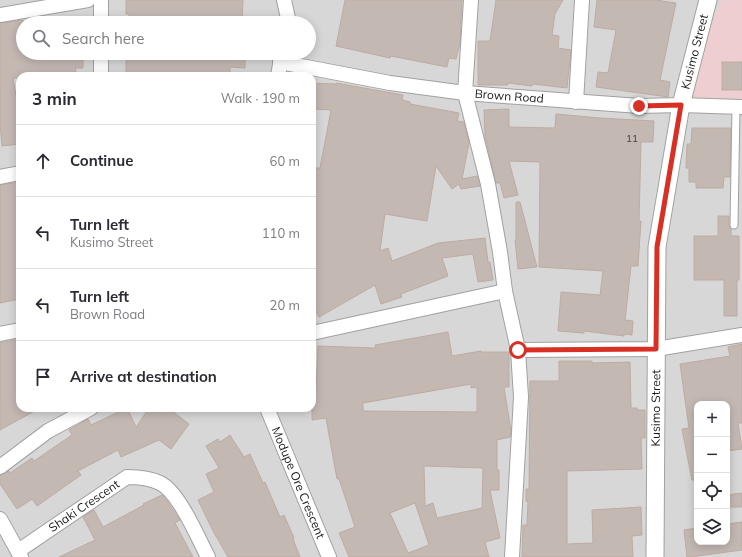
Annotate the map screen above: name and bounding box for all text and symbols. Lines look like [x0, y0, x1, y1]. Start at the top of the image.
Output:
street label: Kusimo Street [677, 12, 711, 91]
search box [16, 16, 316, 60]
icon: search [30, 27, 52, 49]
text: Search here [62, 29, 144, 48]
street label: Brown Road [474, 86, 544, 106]
text: 3 min [32, 88, 77, 109]
text: Walk · 190 m [221, 90, 300, 106]
route end [630, 97, 648, 115]
house number: 11 [626, 132, 638, 145]
icon: ahead [32, 150, 54, 172]
text: Continue [70, 151, 133, 170]
text: 60 m [270, 153, 300, 169]
text: Turn left [70, 215, 129, 234]
icon: left [32, 222, 54, 244]
text: 110 m [262, 225, 300, 241]
text: Kusimo Street [70, 234, 153, 250]
text: Turn left [70, 287, 129, 306]
icon: left [32, 294, 54, 316]
text: 20 m [270, 297, 300, 313]
text: Brown Road [70, 306, 145, 322]
route start [509, 341, 527, 359]
icon: arrive [32, 366, 54, 388]
text: Arrive at destination [70, 367, 217, 386]
street label: Kusimo Street [648, 369, 663, 447]
map controls [694, 401, 730, 545]
button: + [694, 401, 730, 437]
street label: Modupe Ore Crescent [269, 424, 329, 541]
button: − [694, 437, 730, 473]
button: locate [694, 473, 730, 509]
street label: Shaki Crescent [46, 476, 122, 535]
button: layers [694, 509, 730, 545]

